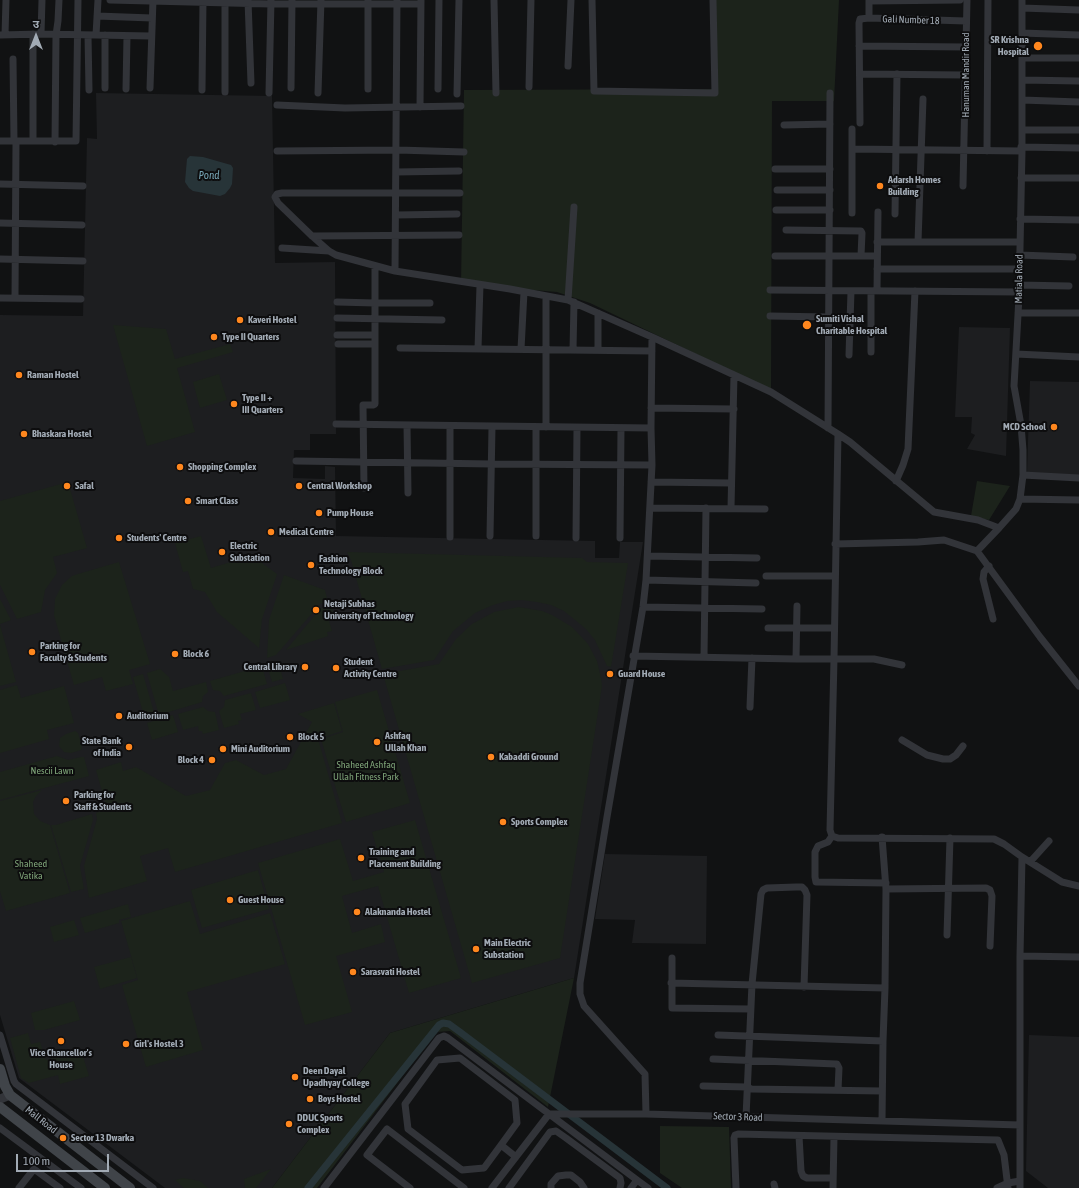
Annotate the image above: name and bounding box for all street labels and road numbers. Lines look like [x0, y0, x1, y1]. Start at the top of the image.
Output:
street label: Gali Number 18 [882, 13, 940, 27]
street label: Hanuman Mandir Road [960, 33, 972, 117]
street label: Matiala Road [1013, 254, 1025, 304]
street label: Mall Road [23, 1104, 59, 1136]
street label: Sector 3 Road [713, 1110, 763, 1124]

